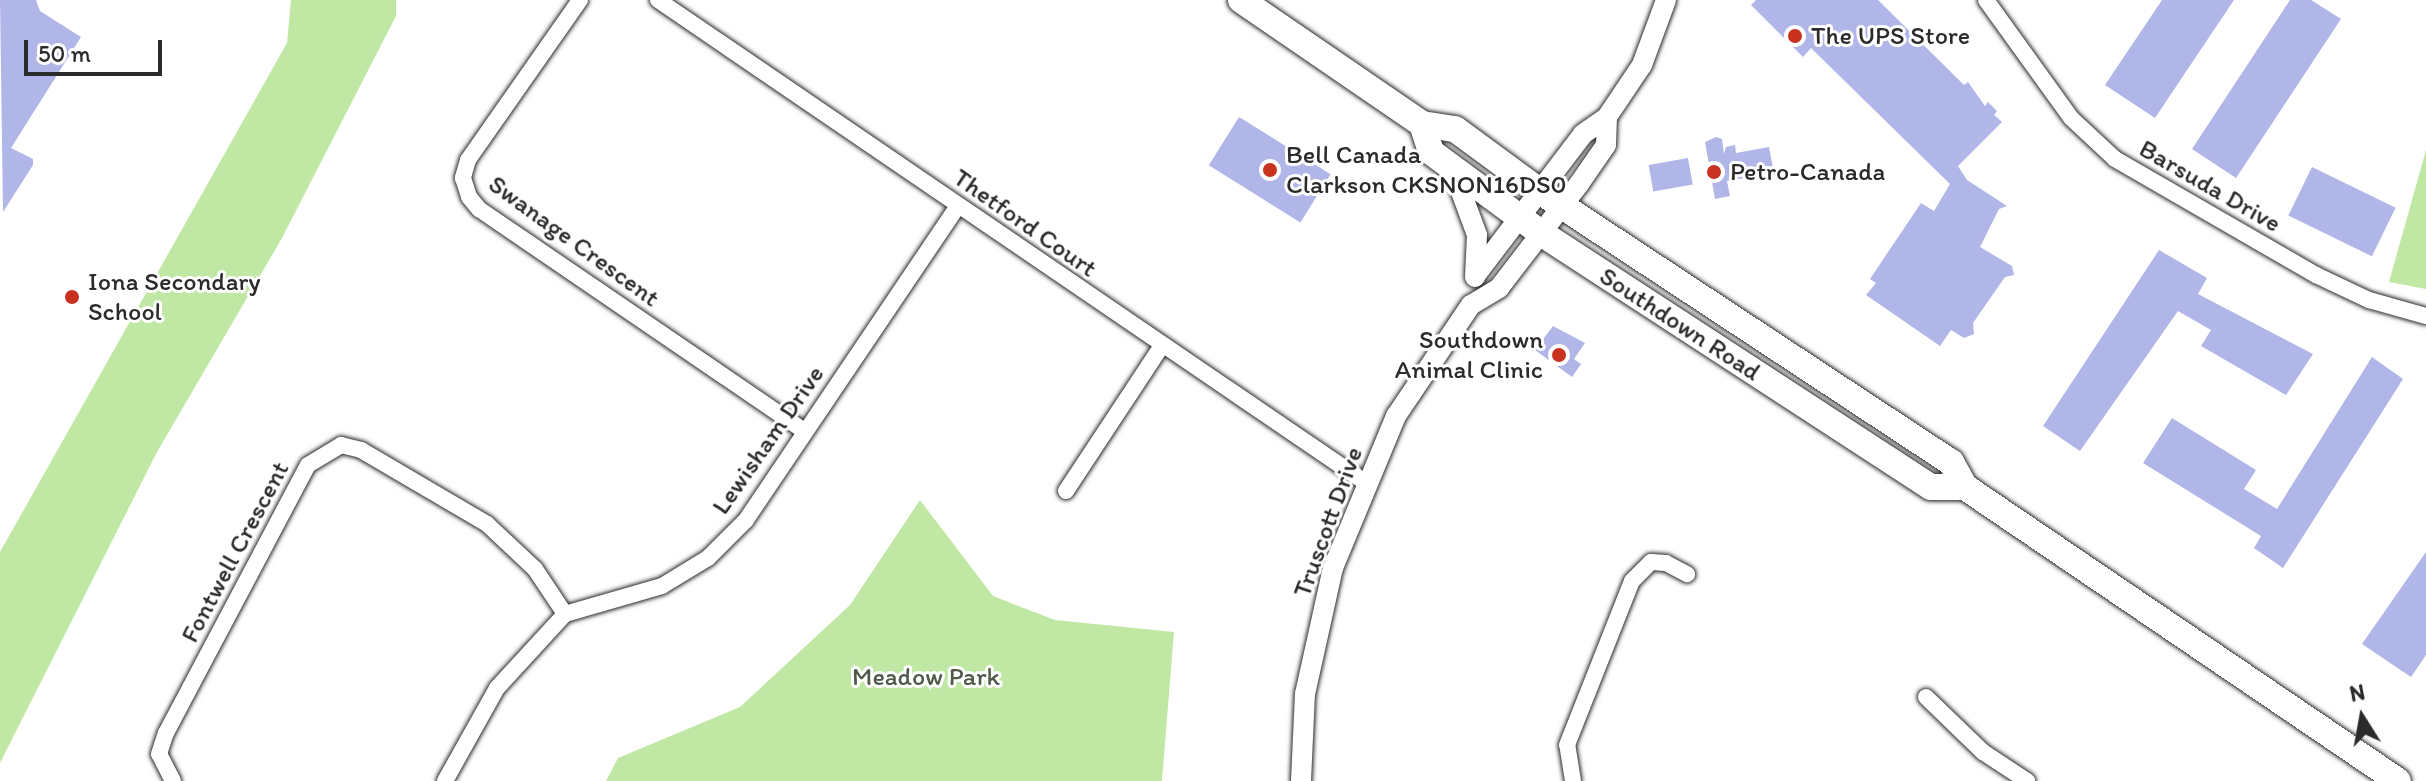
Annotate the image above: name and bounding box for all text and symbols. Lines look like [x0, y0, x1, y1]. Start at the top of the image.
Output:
place label: The UPS Store [1811, 20, 1970, 52]
scale bar [28, 24, 166, 74]
marker: The UPS Store [1786, 27, 1804, 45]
text: 50 m [38, 39, 91, 68]
street label: Barsuda Drive [2134, 133, 2286, 239]
place label: Bell Canada Clarkson CKSNON16DS0 [1286, 139, 1567, 200]
place label: Petro-Canada [1730, 156, 1885, 188]
marker: Bell Canada Clarkson CKSNON16DS0 [1261, 161, 1279, 179]
street label: Thetford Court [947, 162, 1103, 284]
marker: Petro-Canada [1705, 163, 1723, 181]
street label: Swanage Crescent [482, 168, 666, 314]
street label: Southdown Road [1594, 260, 1766, 388]
place label: Iona Secondary School [88, 266, 261, 328]
marker: Iona Secondary School [63, 288, 81, 306]
place label: Southdown Animal Clinic [1395, 324, 1543, 386]
marker: Southdown Animal Clinic [1550, 346, 1568, 364]
street label: Lewisham Drive [705, 359, 831, 521]
street label: Truscott Drive [1286, 443, 1370, 601]
street label: Fontwell Crescent [174, 456, 296, 648]
park label: Meadow Park [852, 661, 1000, 693]
north arrow [2322, 677, 2402, 757]
text: N [2347, 678, 2367, 708]

